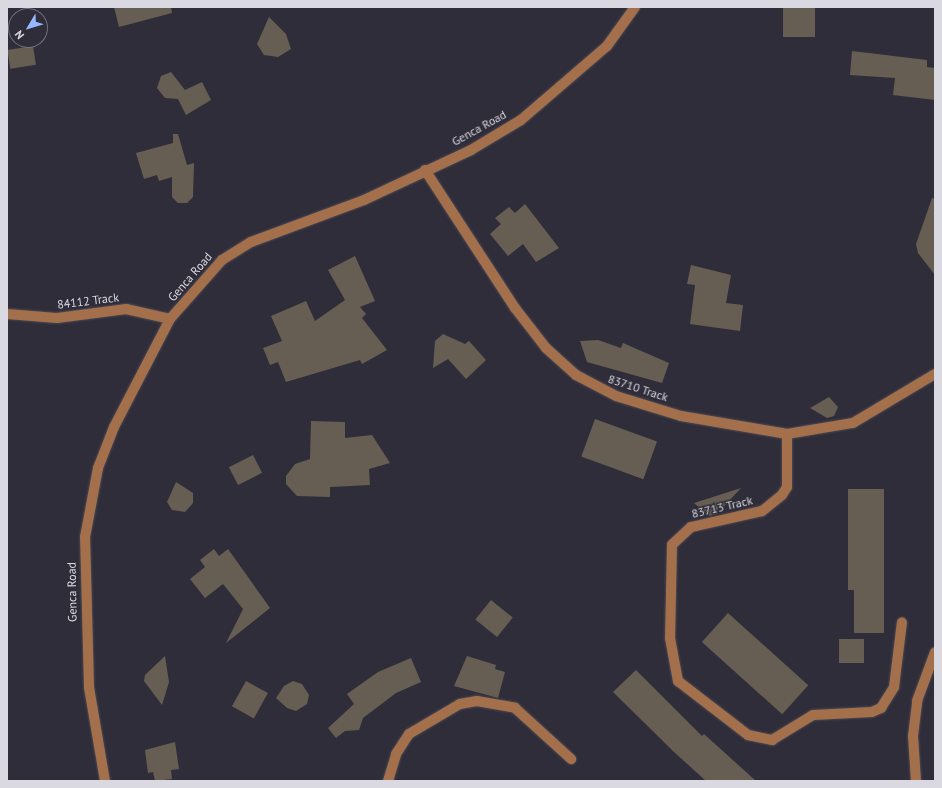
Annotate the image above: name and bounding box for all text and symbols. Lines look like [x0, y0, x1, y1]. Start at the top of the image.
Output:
north arrow [8, 8, 48, 48]
text: N [12, 28, 27, 42]
street label: Genca Road [449, 107, 509, 149]
street label: Genca Road [165, 250, 215, 304]
street label: 84112 Track [56, 290, 120, 312]
street label: 83710 Track [606, 371, 670, 405]
street label: 83713 Track [690, 493, 754, 521]
street label: Genca Road [64, 562, 80, 622]

